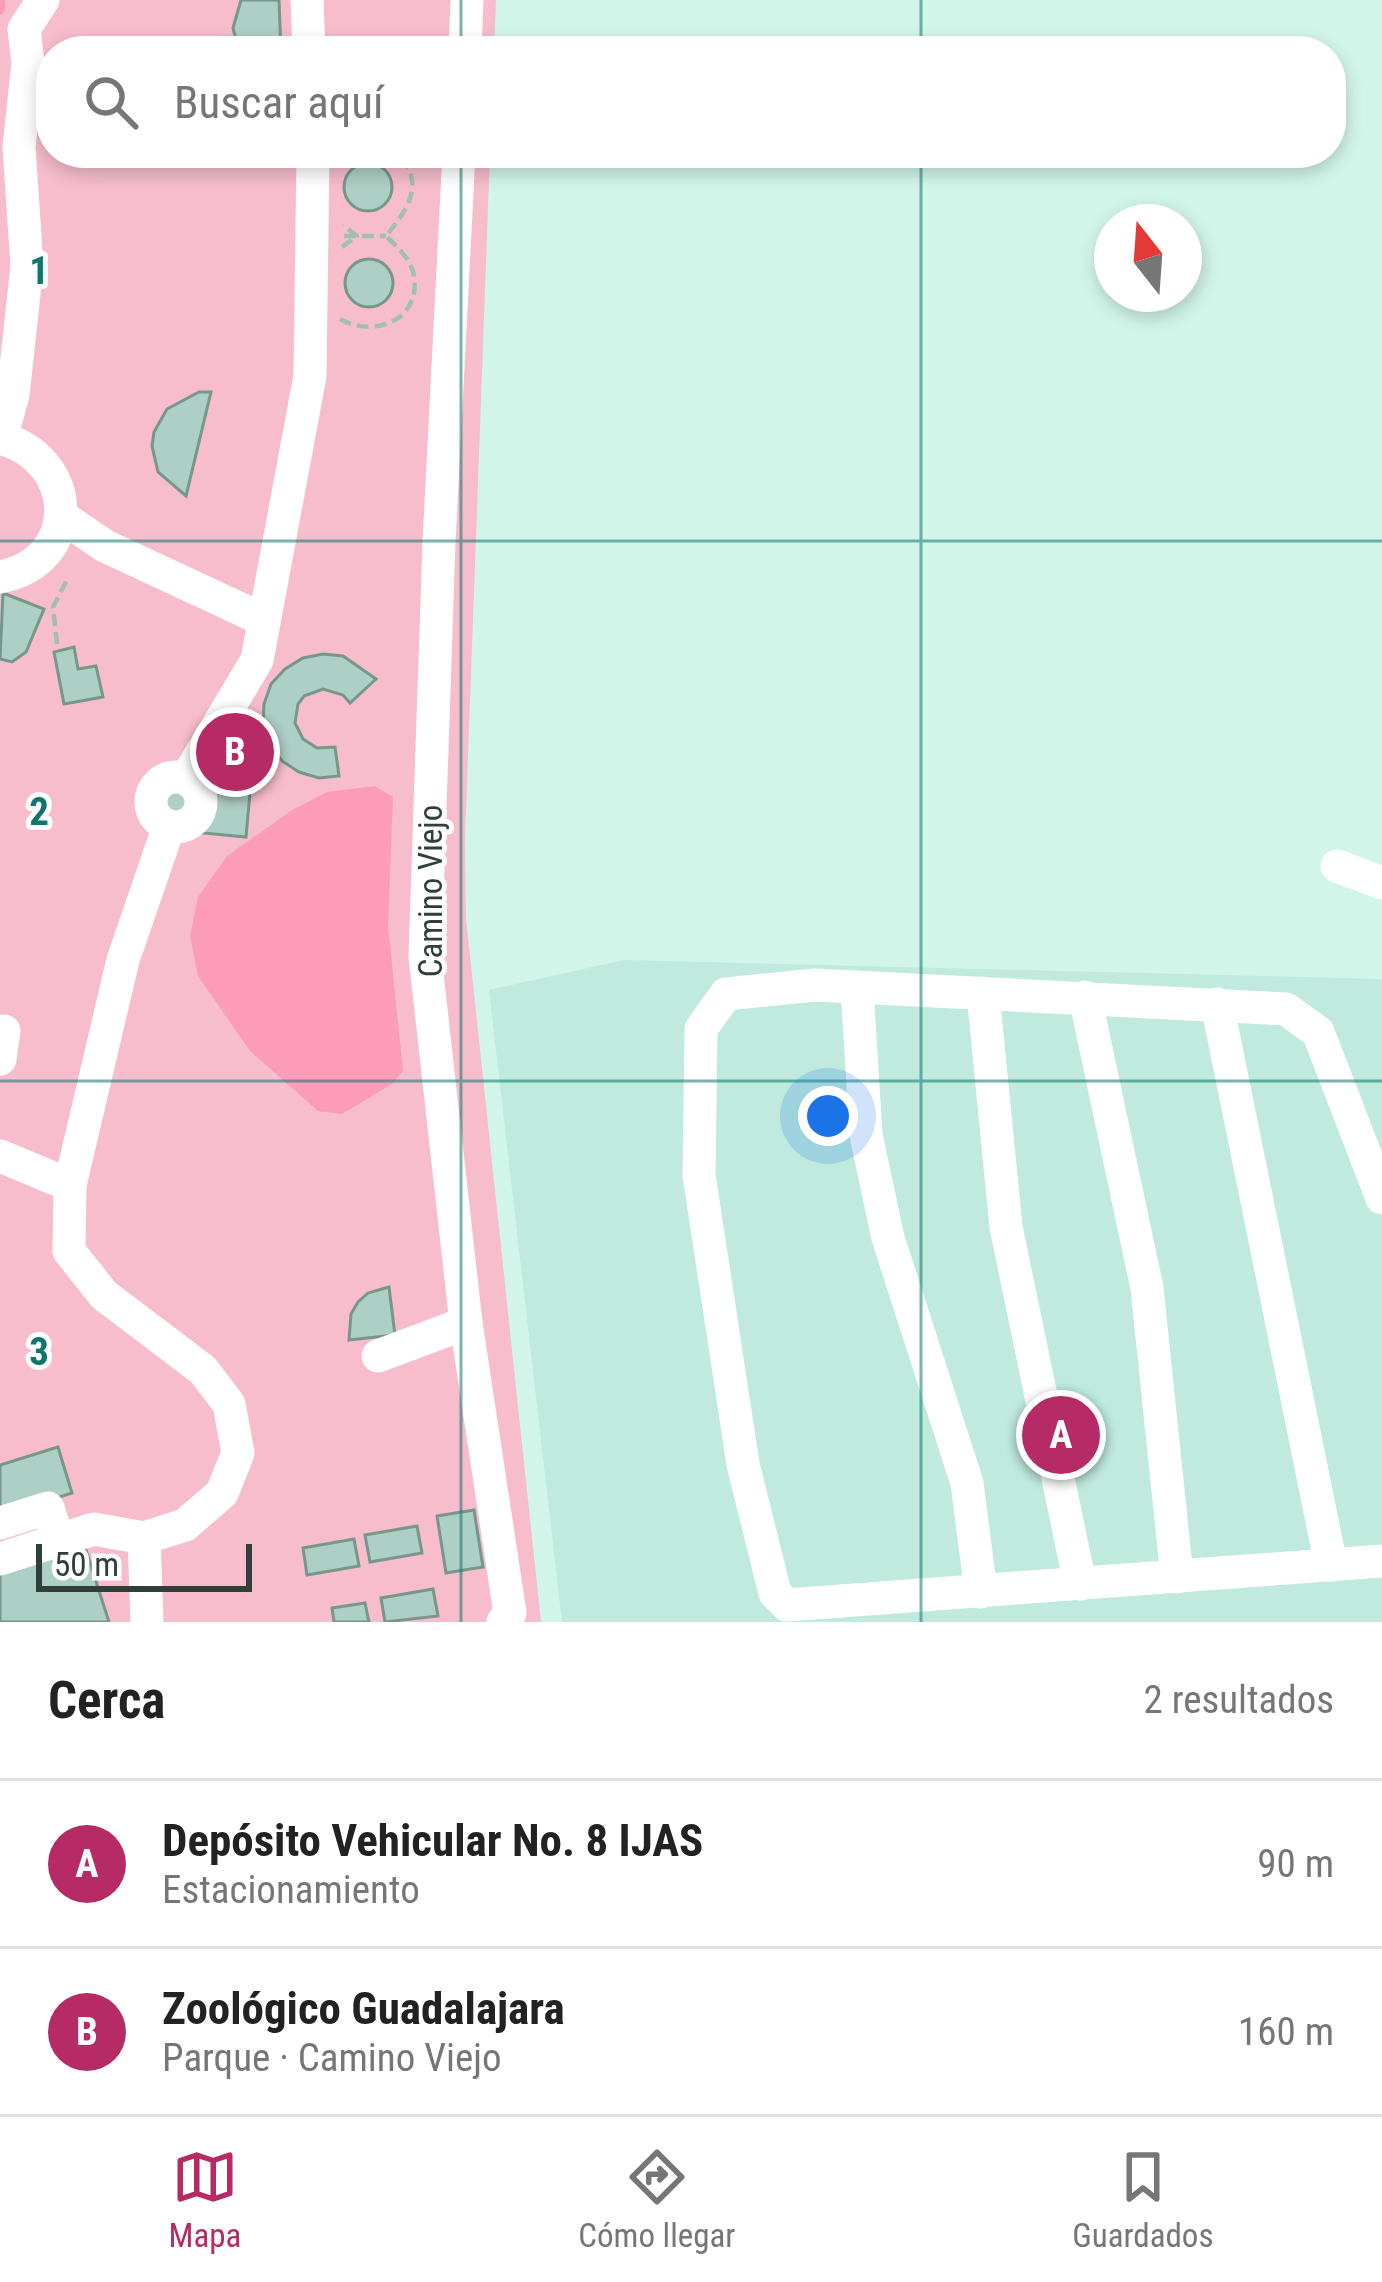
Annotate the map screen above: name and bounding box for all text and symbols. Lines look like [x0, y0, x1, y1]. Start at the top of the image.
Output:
search box [36, 36, 1346, 168]
icon: search [78, 69, 144, 135]
text: Buscar aquí [174, 76, 384, 129]
north arrow [1094, 204, 1202, 312]
text: 1 [29, 248, 49, 294]
pin: B [196, 707, 274, 797]
text: 2 [29, 789, 49, 835]
street label: Camino Viejo [411, 805, 450, 977]
your location [798, 1086, 858, 1146]
text: 3 [29, 1329, 49, 1375]
pin: A [1022, 1390, 1100, 1480]
scale bar [36, 1538, 252, 1591]
text: 50 m [54, 1545, 119, 1584]
text: Cerca [48, 1671, 165, 1730]
text: 2 resultados [1143, 1677, 1334, 1723]
text: Depósito Vehicular No. 8 IJAS [162, 1814, 703, 1867]
text: A [75, 1841, 99, 1887]
text: 90 m [1257, 1841, 1334, 1887]
text: Estacionamiento [162, 1867, 420, 1913]
text: Zoológico Guadalajara [162, 1982, 565, 2035]
text: B [76, 2009, 98, 2055]
text: 160 m [1238, 2009, 1334, 2055]
text: Parque · Camino Viejo [162, 2035, 502, 2081]
tab: Mapa [168, 2144, 241, 2255]
tab: Cómo llegar [578, 2144, 735, 2255]
tab: Guardados [1072, 2144, 1213, 2255]

